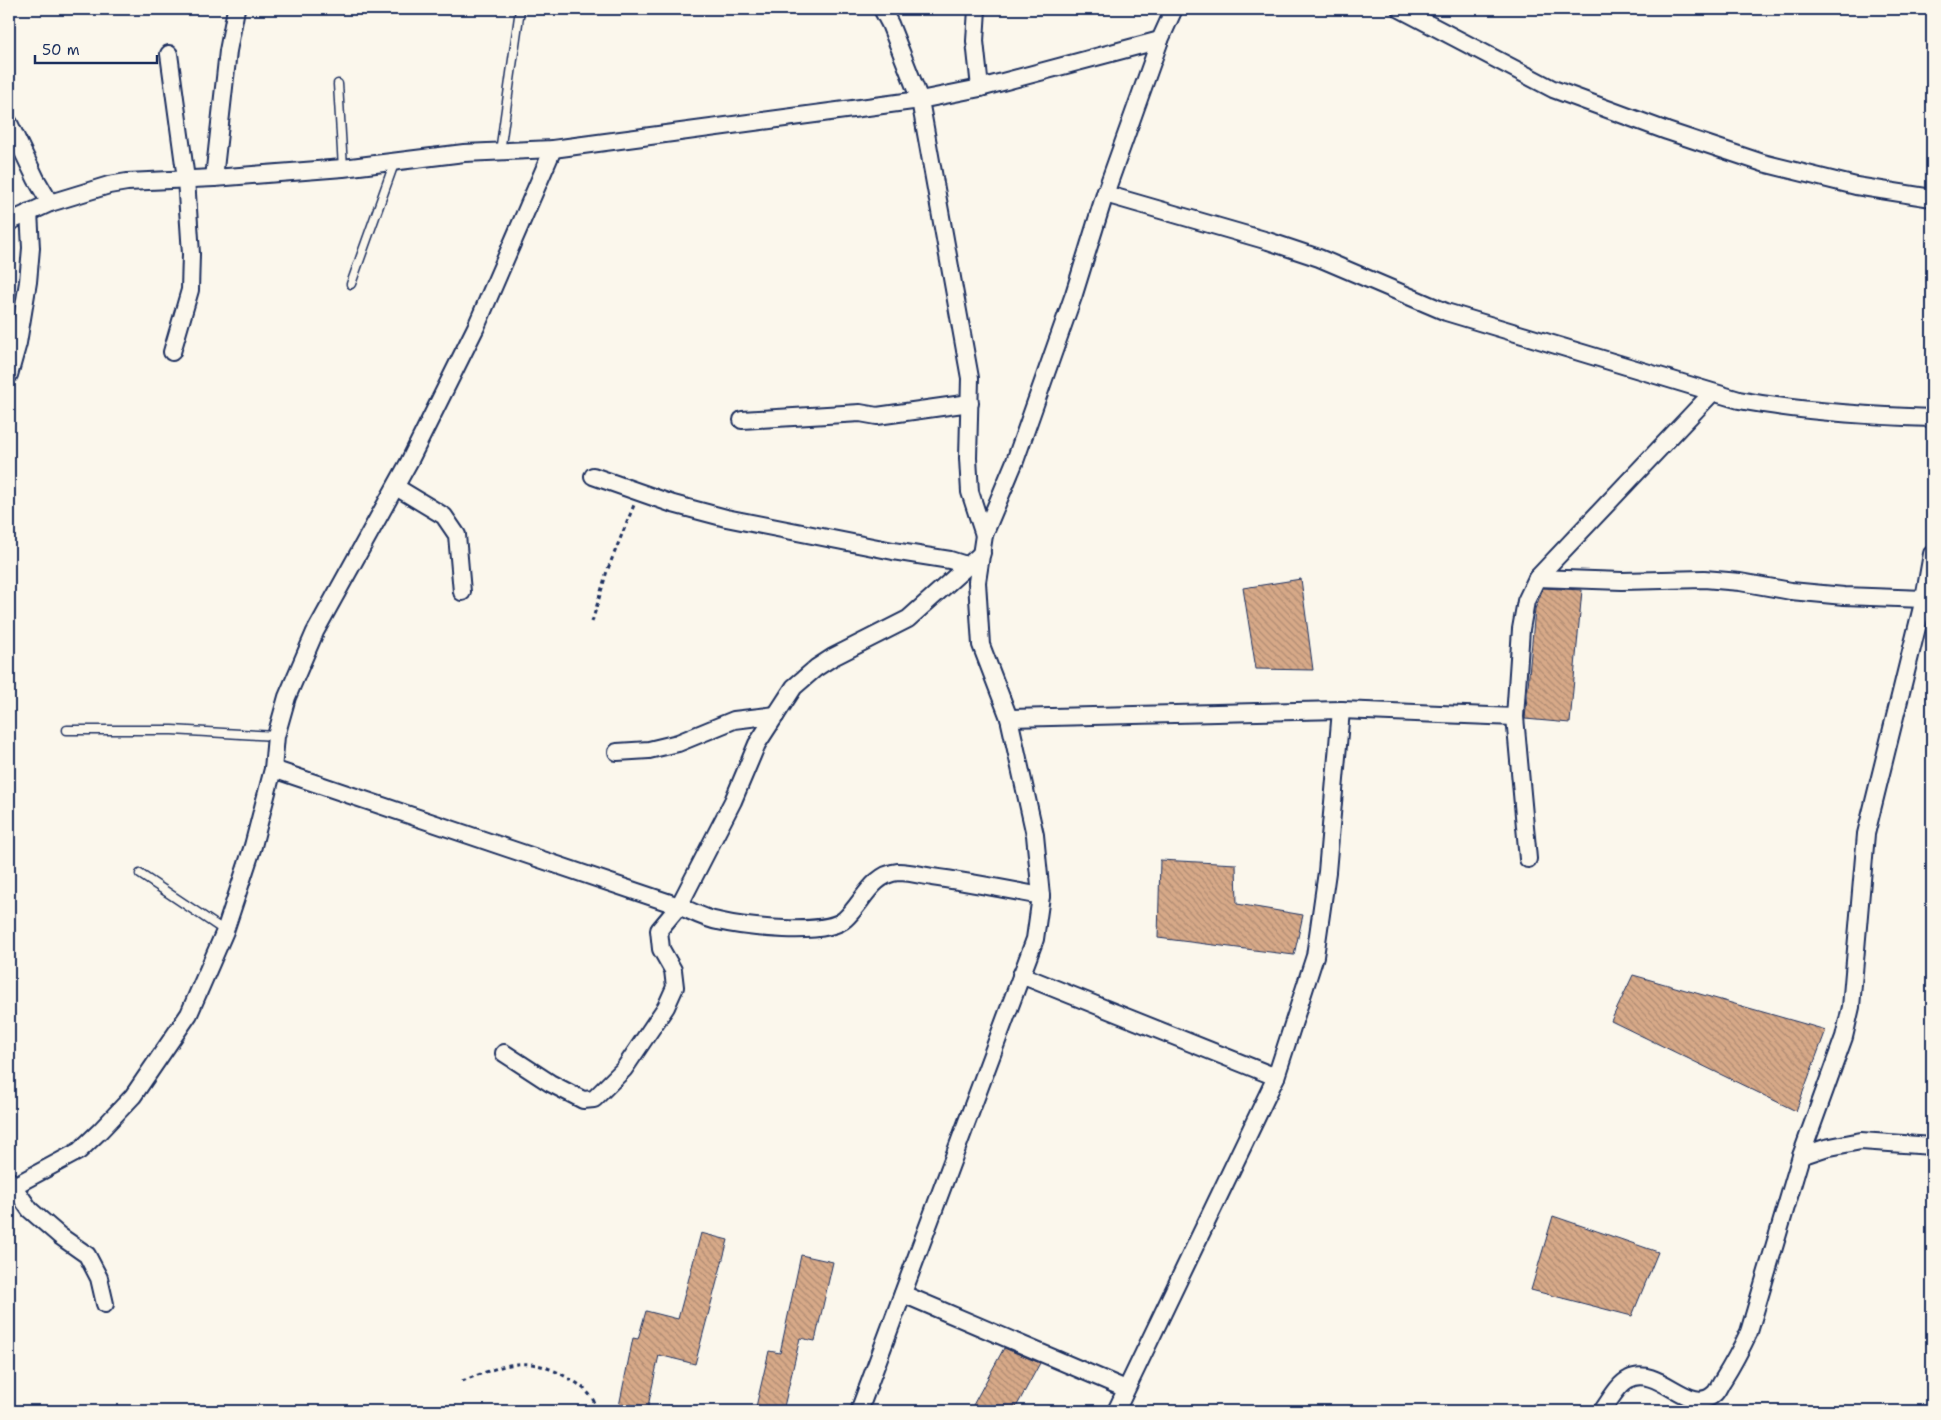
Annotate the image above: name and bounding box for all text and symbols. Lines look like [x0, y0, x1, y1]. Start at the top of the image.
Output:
scale bar [35, 32, 158, 64]
text: 50 m [42, 40, 80, 60]

